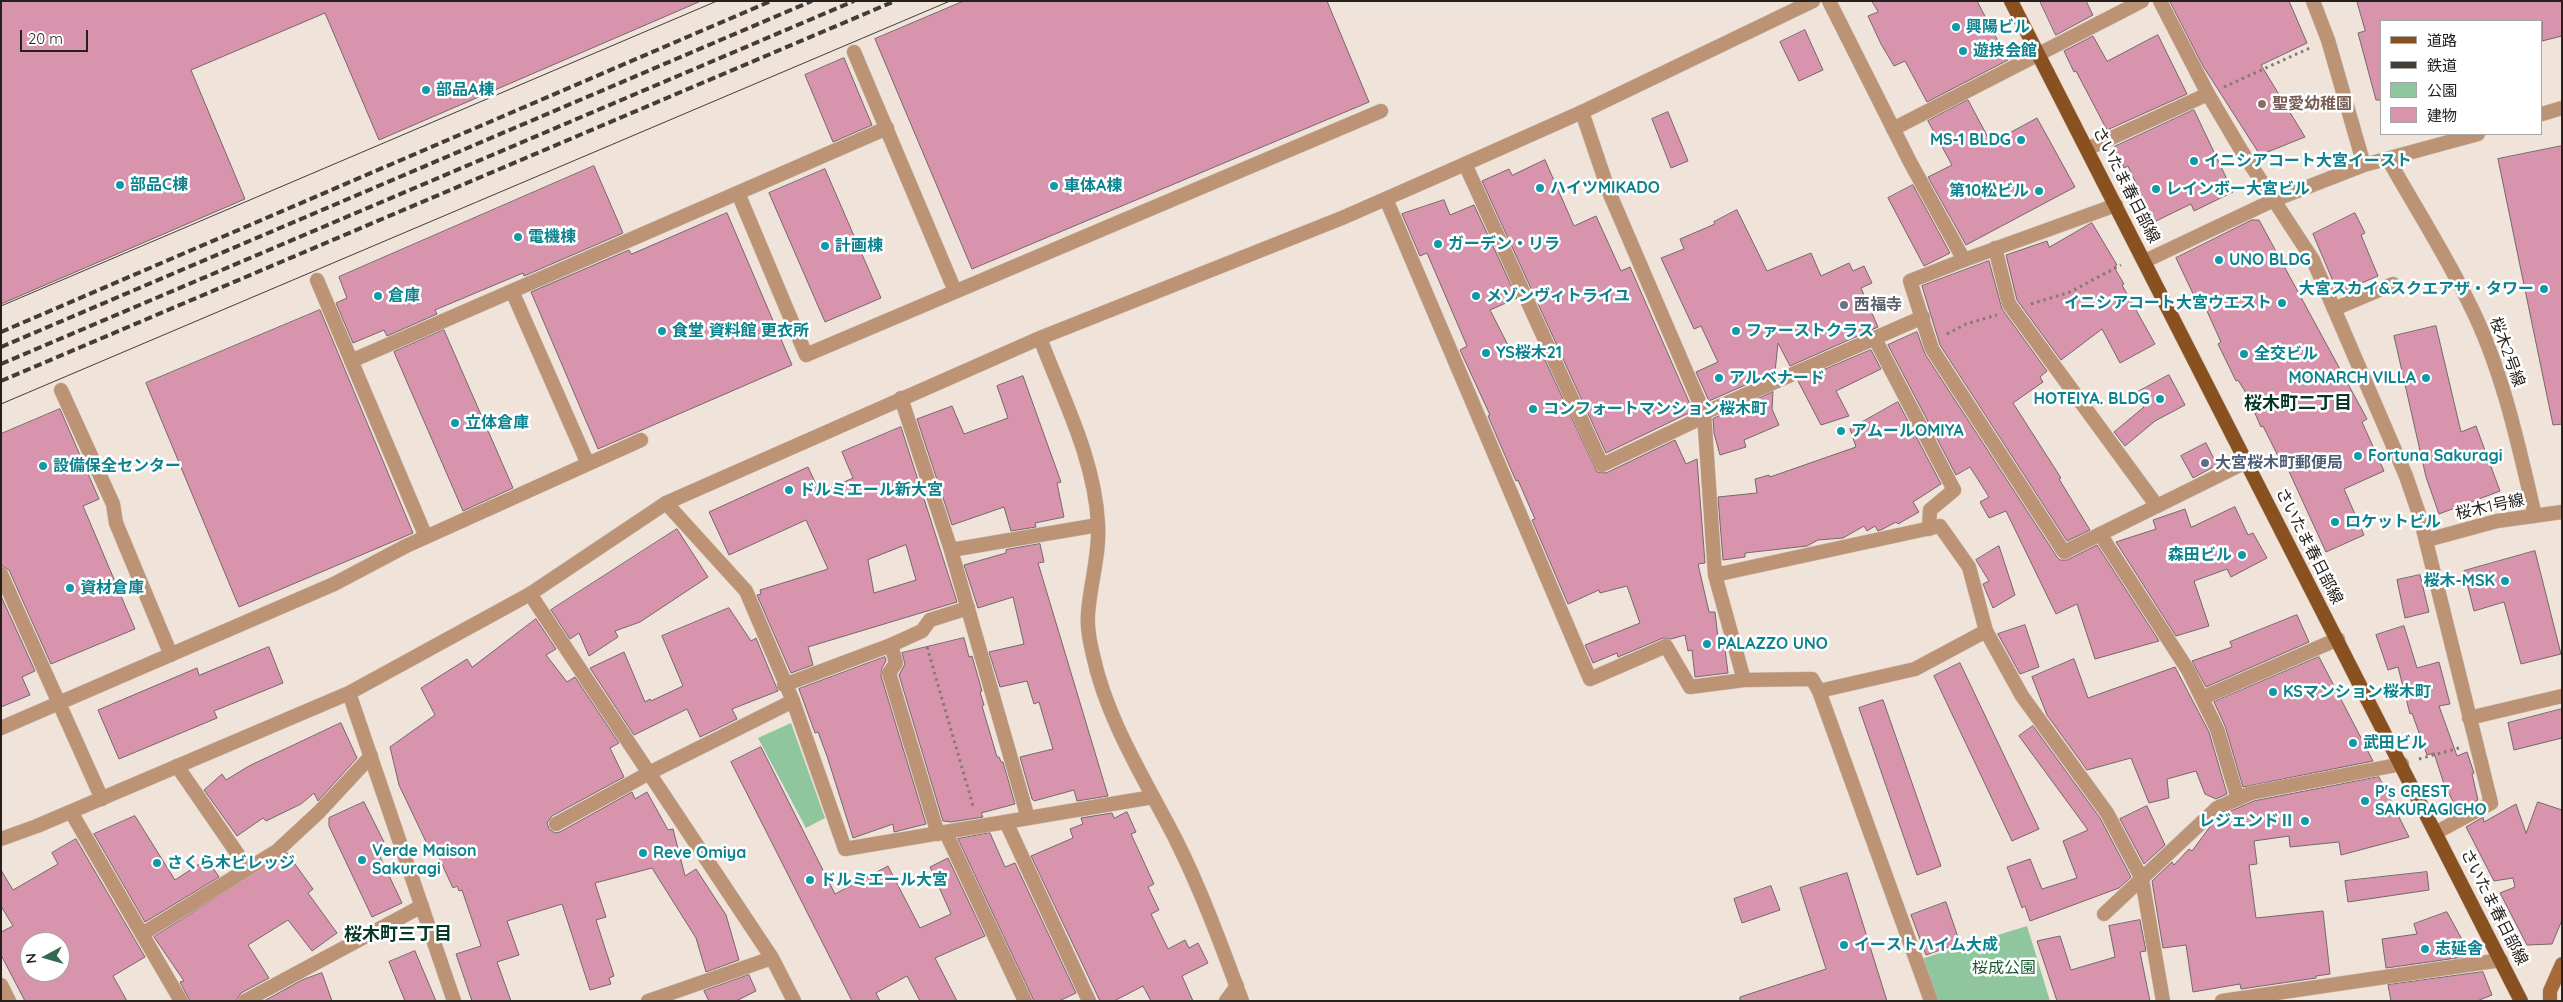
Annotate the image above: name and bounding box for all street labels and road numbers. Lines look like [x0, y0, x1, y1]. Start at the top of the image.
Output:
street label: さいたま春日部線 [2088, 124, 2164, 246]
street label: 桜木2号線 [2486, 314, 2528, 390]
street label: さいたま春日部線 [2271, 485, 2347, 607]
street label: 桜木1号線 [2454, 490, 2526, 524]
street label: さいたま春日部線 [2456, 846, 2532, 968]

